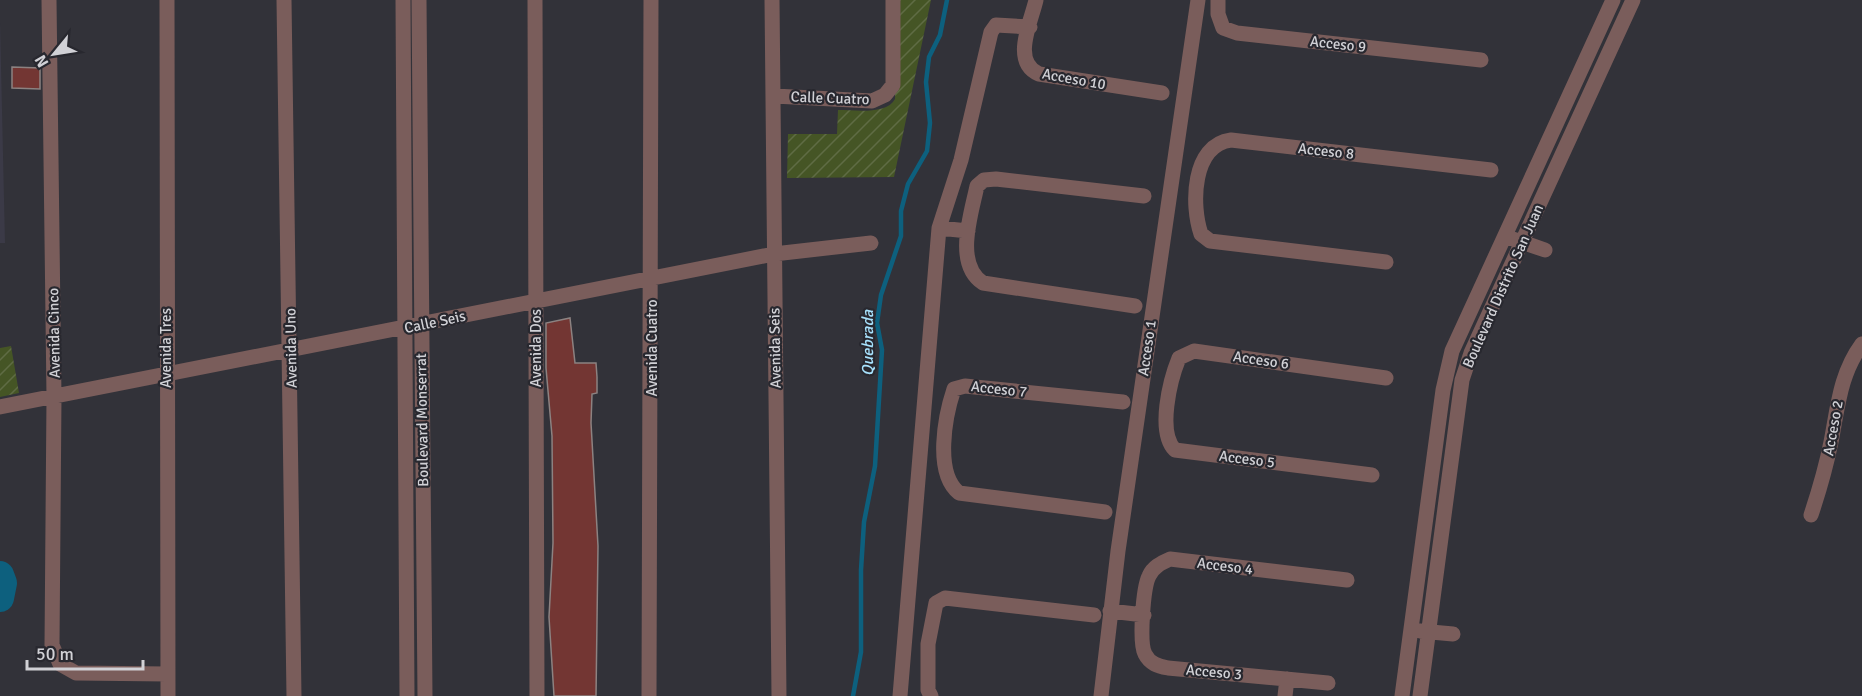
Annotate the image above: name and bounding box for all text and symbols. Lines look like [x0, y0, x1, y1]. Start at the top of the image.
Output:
north arrow [24, 24, 84, 84]
street label: Acceso 9 [1309, 32, 1367, 56]
text: N [30, 51, 53, 71]
street label: Acceso 10 [1041, 65, 1107, 93]
street label: Calle Cuatro [790, 88, 870, 108]
street label: Acceso 8 [1297, 139, 1355, 163]
street label: Boulevard Distrito San Juan [1459, 201, 1547, 371]
street label: Avenida Cinco [44, 288, 64, 378]
street label: Avenida Cuatro [643, 299, 661, 397]
street label: Calle Seis [403, 307, 468, 337]
street label: Avenida Seis [765, 307, 785, 388]
street label: Avenida Tres [157, 308, 175, 388]
street label: Avenida Uno [281, 308, 301, 388]
street label: Avenida Dos [527, 308, 545, 387]
water label: Quebrada [858, 309, 878, 376]
street label: Acceso 1 [1134, 319, 1160, 377]
street label: Acceso 6 [1232, 347, 1290, 373]
street label: Boulevard Monserrat [412, 353, 432, 487]
street label: Acceso 7 [970, 377, 1028, 401]
street label: Acceso 2 [1819, 399, 1847, 457]
street label: Acceso 5 [1218, 447, 1276, 471]
street label: Acceso 4 [1196, 554, 1254, 578]
scale bar [27, 633, 142, 671]
text: 50 m [36, 643, 74, 665]
street label: Acceso 3 [1185, 661, 1243, 683]

